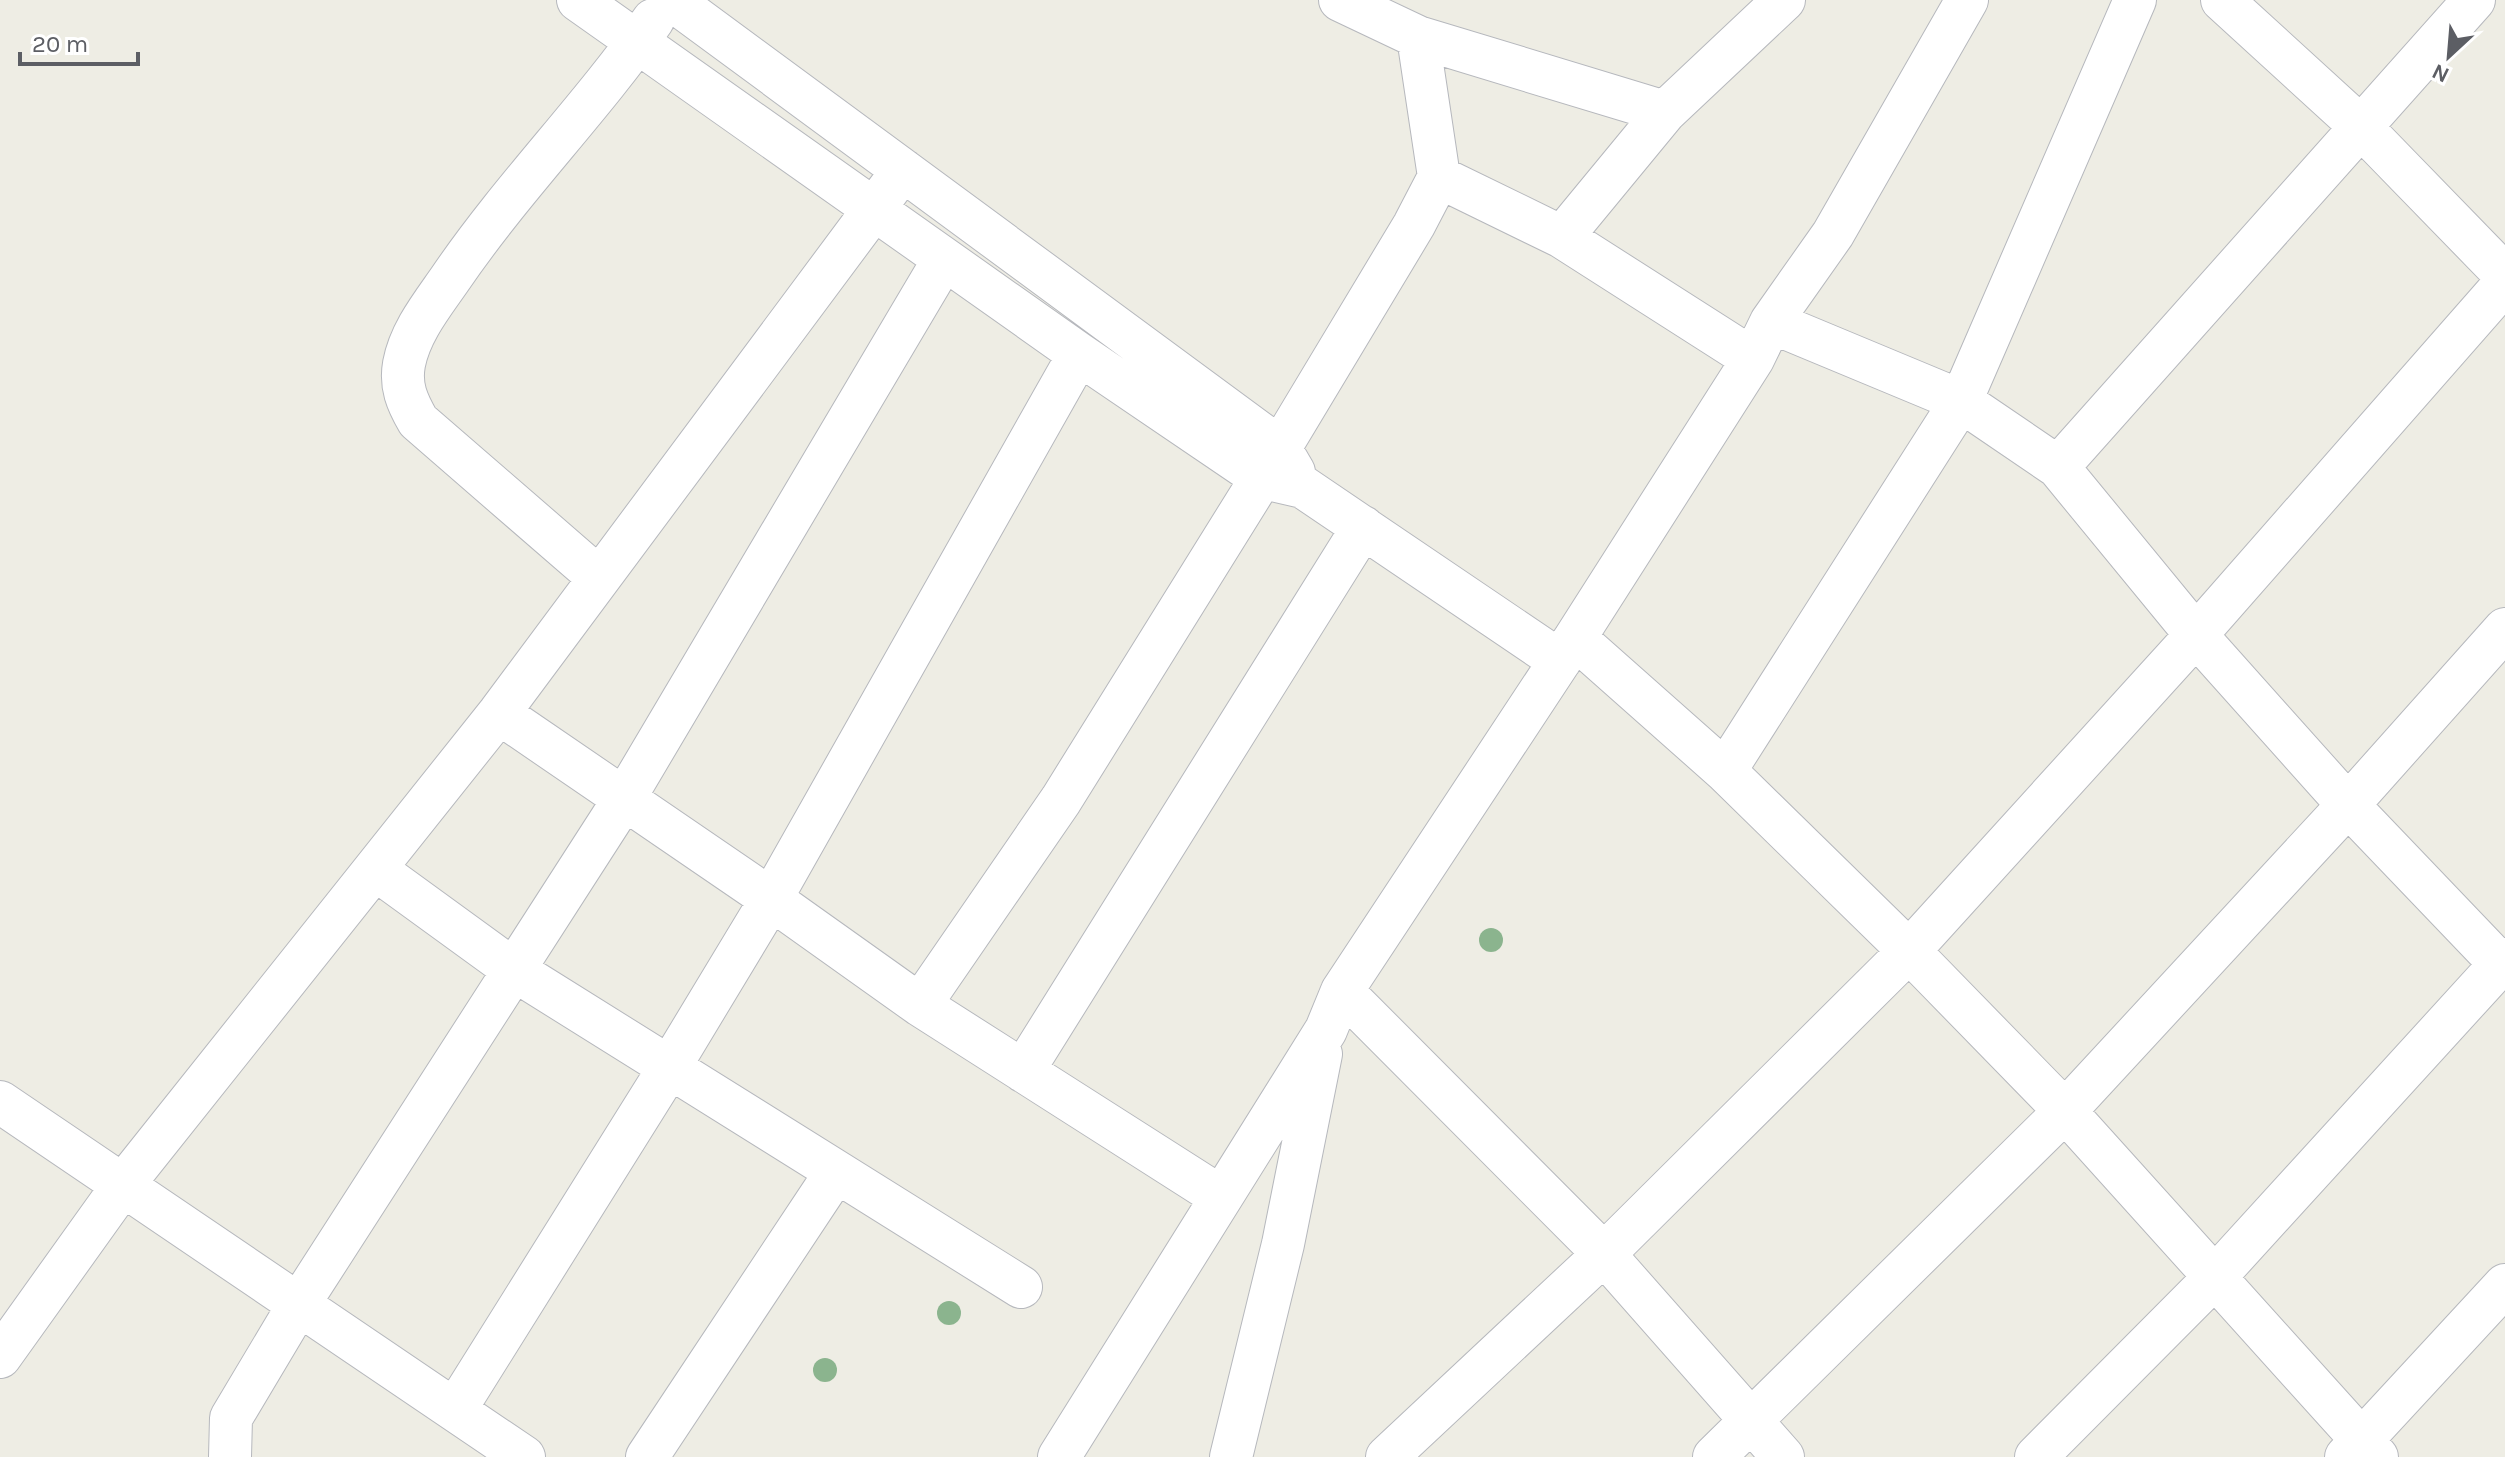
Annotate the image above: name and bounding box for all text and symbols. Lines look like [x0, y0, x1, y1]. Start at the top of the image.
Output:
scale bar [20, 16, 138, 66]
north arrow [2409, 16, 2489, 96]
text: 20 m [32, 30, 88, 58]
text: N [2428, 58, 2453, 88]

